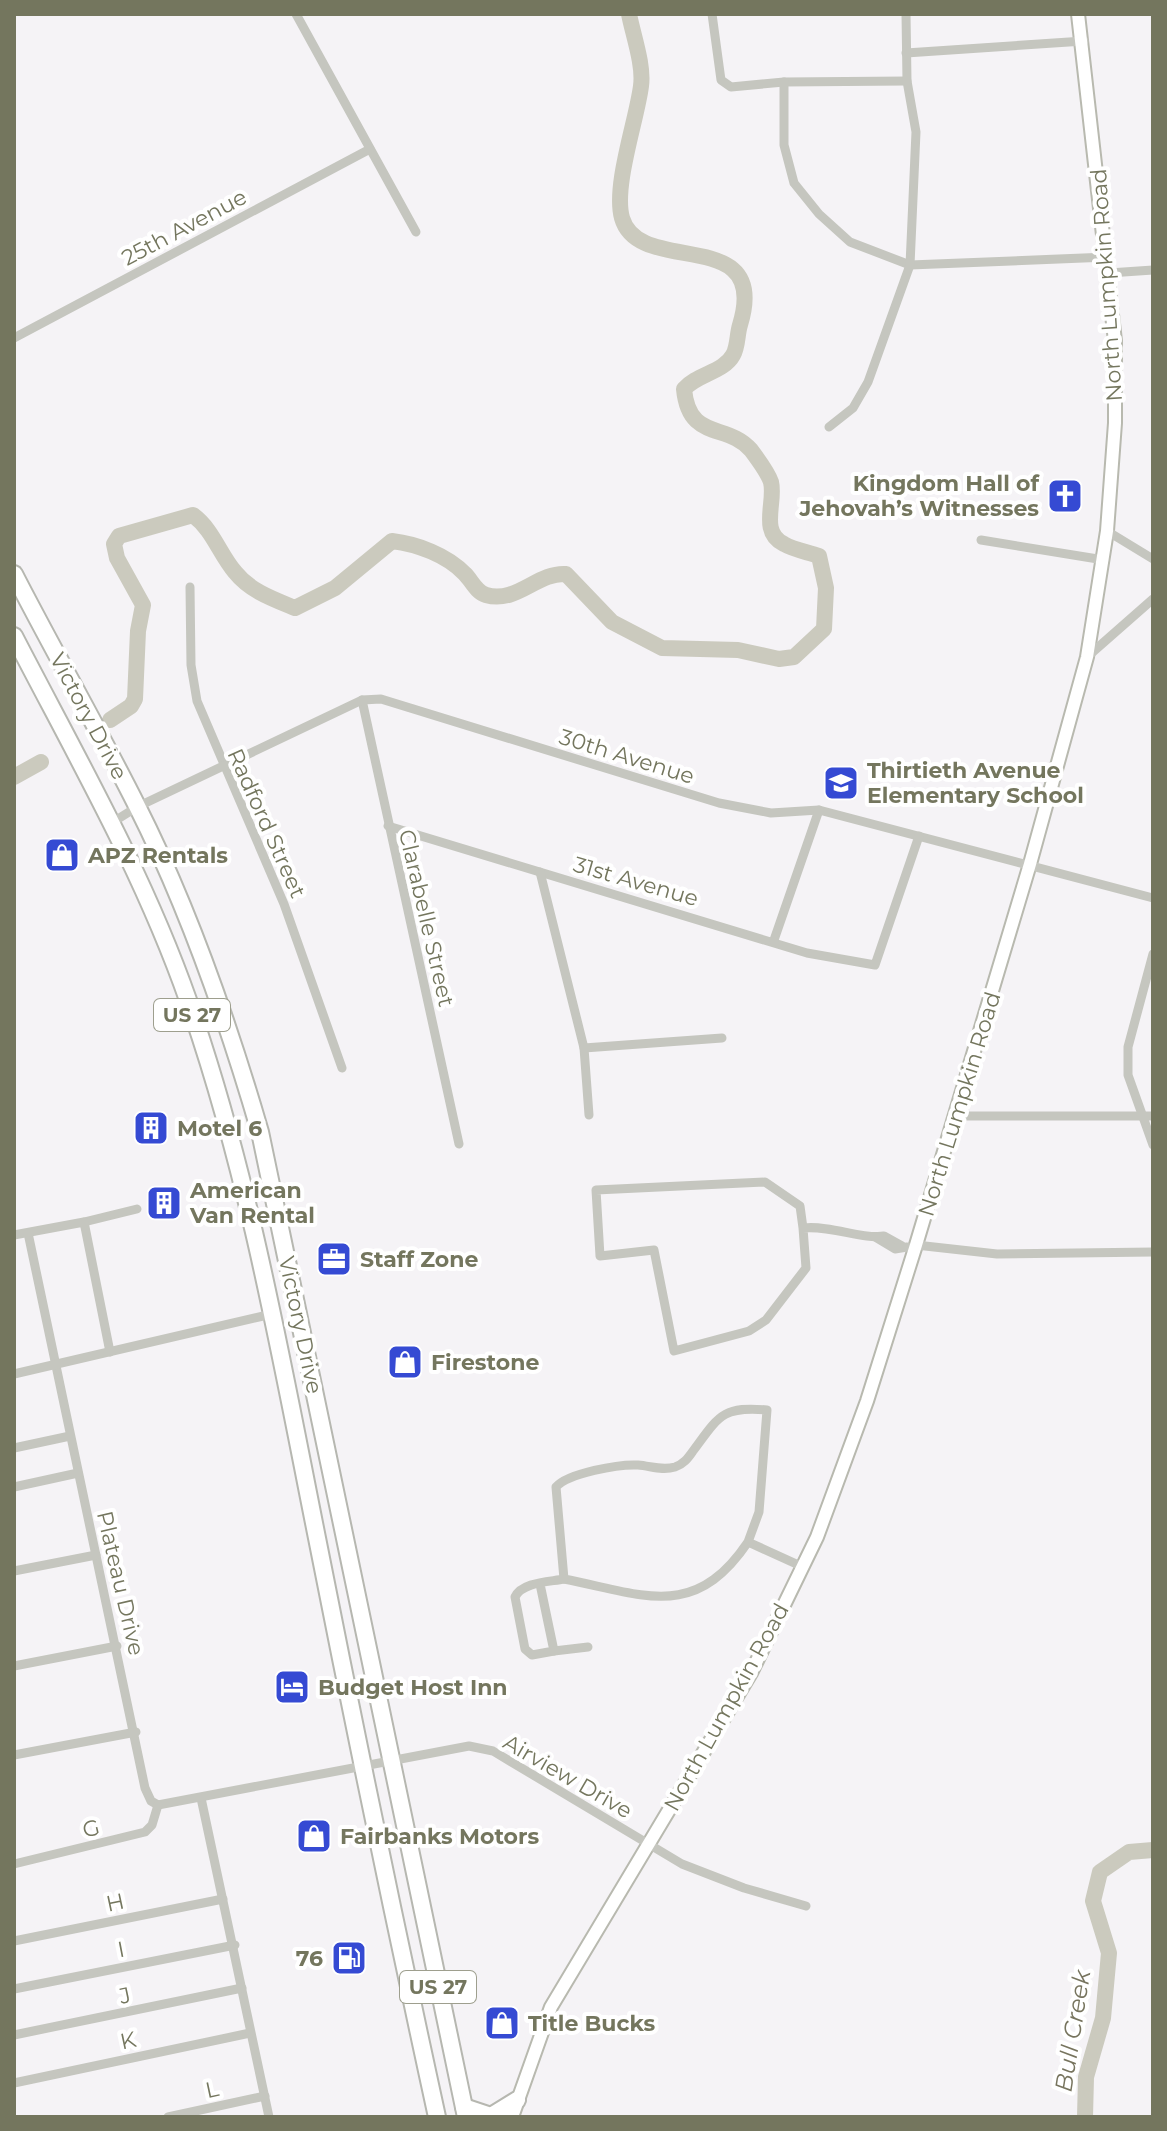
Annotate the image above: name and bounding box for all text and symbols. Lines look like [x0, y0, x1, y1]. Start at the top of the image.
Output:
street label: North Lumpkin Road [1085, 168, 1128, 402]
street label: 25th Avenue [117, 183, 251, 272]
place label: Kingdom Hall of Jehovah’s Witnesses [798, 470, 1040, 522]
church icon: Kingdom Hall of Jehovah’s Witnesses [1046, 477, 1084, 515]
street label: Victory Drive [44, 648, 133, 784]
street label: 30th Avenue [556, 723, 698, 790]
street label: Radford Street [222, 744, 312, 902]
place label: Thirtieth Avenue Elementary School [867, 757, 1084, 809]
school or university icon: Thirtieth Avenue Elementary School [822, 764, 860, 802]
street label: Clarabelle Street [393, 827, 460, 1009]
shop icon: APZ Rentals [43, 836, 81, 874]
place label: APZ Rentals [87, 842, 228, 869]
street label: 31st Avenue [570, 851, 701, 912]
street label: North Lumpkin Road [912, 989, 1007, 1220]
road number: US 27 [154, 999, 230, 1031]
building icon: Motel 6 [132, 1109, 170, 1147]
place label: Motel 6 [177, 1115, 262, 1142]
place label: American Van Rental [189, 1177, 315, 1229]
building icon: American Van Rental [145, 1184, 183, 1222]
office icon: Staff Zone [315, 1240, 353, 1278]
place label: Staff Zone [360, 1246, 479, 1273]
street label: Victory Drive [273, 1254, 328, 1396]
shop icon: Firestone [386, 1343, 424, 1381]
place label: Firestone [431, 1349, 539, 1376]
street label: Plateau Drive [91, 1508, 150, 1658]
street label: North Lumpkin Road [658, 1599, 795, 1816]
hotel icon: Budget Host Inn [273, 1668, 311, 1706]
place label: Budget Host Inn [318, 1674, 508, 1701]
street label: Airview Drive [498, 1729, 637, 1824]
street label: G [80, 1813, 102, 1844]
shop icon: Fairbanks Motors [295, 1817, 333, 1855]
place label: Fairbanks Motors [340, 1823, 540, 1850]
street label: H [104, 1887, 127, 1918]
street label: I [115, 1936, 127, 1963]
fuel station icon: 76 [330, 1939, 368, 1977]
place label: 76 [296, 1945, 323, 1972]
water label: Bull Creek [1049, 1966, 1097, 2094]
road number: US 27 [400, 1971, 476, 2003]
street label: J [116, 1981, 133, 2010]
shop icon: Title Bucks [483, 2004, 521, 2042]
place label: Title Bucks [528, 2010, 655, 2037]
street label: K [118, 2026, 139, 2055]
street label: L [203, 2075, 221, 2104]

